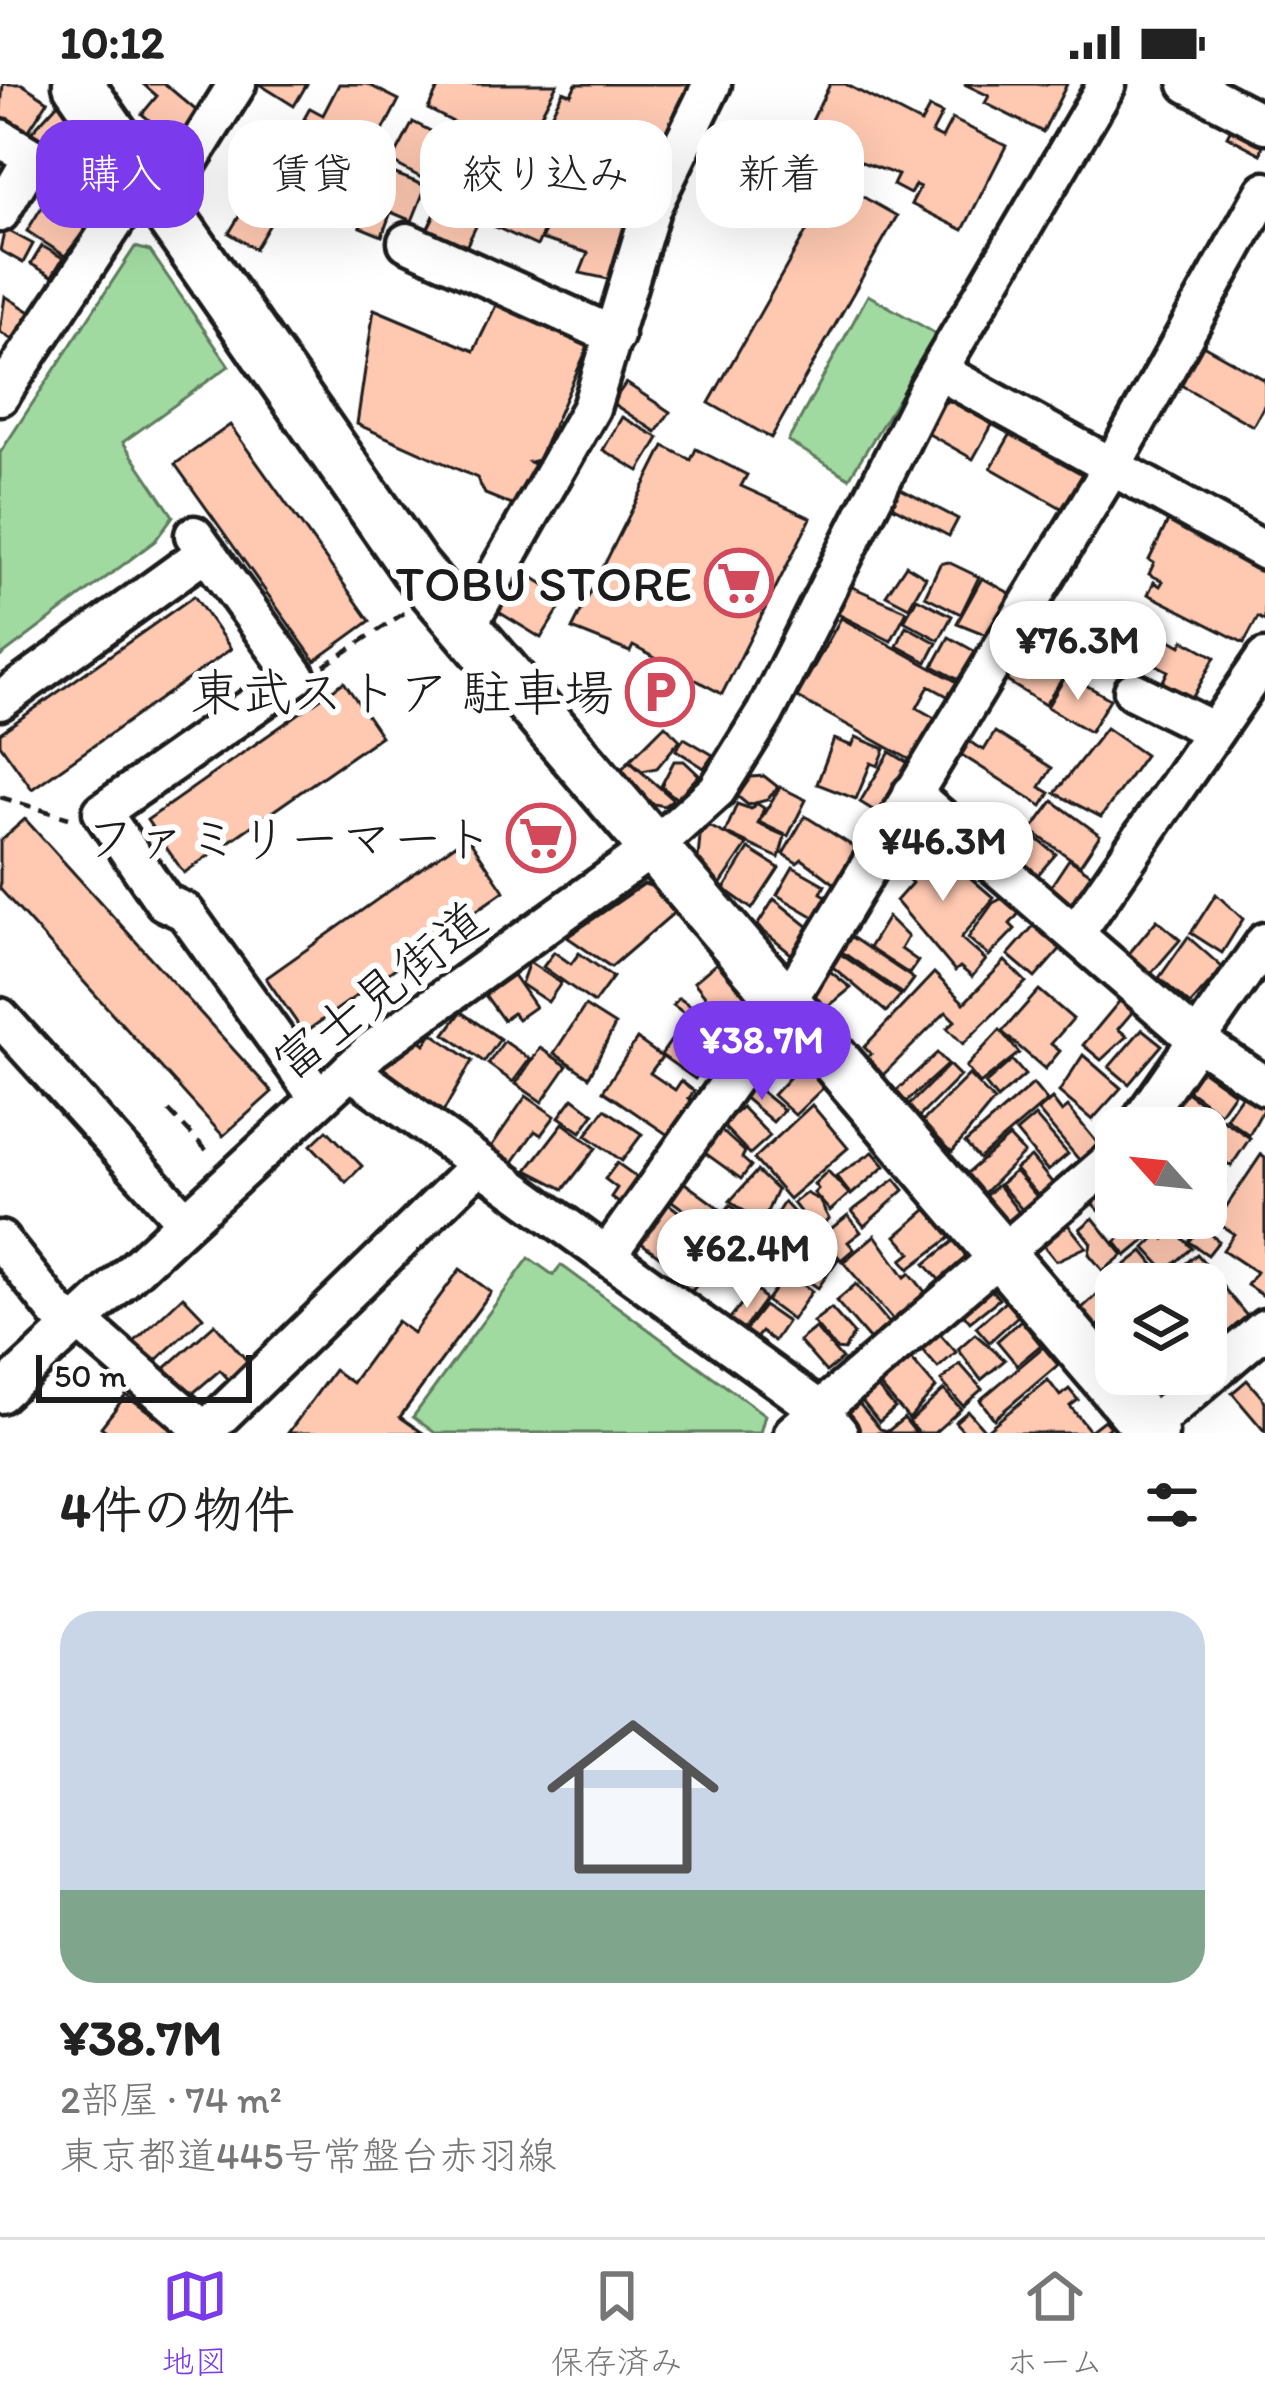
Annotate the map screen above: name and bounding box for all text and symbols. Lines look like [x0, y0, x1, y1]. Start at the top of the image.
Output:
text: 10:12 [60, 15, 164, 69]
chip: 購入 [36, 120, 204, 228]
chip: 賃貸 [228, 120, 396, 228]
chip: 絞り込み [420, 120, 672, 228]
chip: 新着 [696, 120, 864, 228]
supermarket icon: TOBU STORE [704, 548, 774, 618]
place label: TOBU STORE [395, 553, 692, 614]
pin: ¥76.3M [980, 601, 1176, 703]
text: ¥76.3M [1016, 616, 1140, 663]
parking icon: 東武ストア 駐車場 [625, 657, 695, 727]
place label: 東武ストア 駐車場 [190, 662, 614, 723]
pin: ¥46.3M [845, 802, 1041, 904]
supermarket icon: ファミリーマート [506, 803, 576, 873]
place label: ファミリーマート [85, 808, 494, 869]
text: ¥46.3M [879, 817, 1007, 864]
street label: 富士見街道 [260, 888, 499, 1093]
pin: ¥38.7M [664, 1001, 860, 1103]
text: ¥38.7M [700, 1016, 824, 1063]
north arrow [1095, 1107, 1227, 1239]
map controls [1095, 1107, 1227, 1395]
pin: ¥62.4M [649, 1209, 845, 1311]
text: ¥62.4M [684, 1224, 810, 1271]
button: layers [1095, 1263, 1227, 1395]
scale bar [36, 1349, 252, 1402]
text: 50 m [54, 1356, 127, 1395]
icon: filters [1139, 1472, 1205, 1538]
text: 4件の物件 [60, 1479, 295, 1540]
icon: home [525, 1689, 741, 1905]
text: ¥38.7M [60, 2007, 222, 2068]
text: 2部屋 · 74 m² [60, 2076, 282, 2123]
text: 東京都道445号常盤台赤羽線 [60, 2132, 556, 2179]
tab: 地図 [162, 2263, 228, 2383]
tab: 保存済み [551, 2263, 683, 2383]
tab: ホーム [1006, 2263, 1103, 2383]

